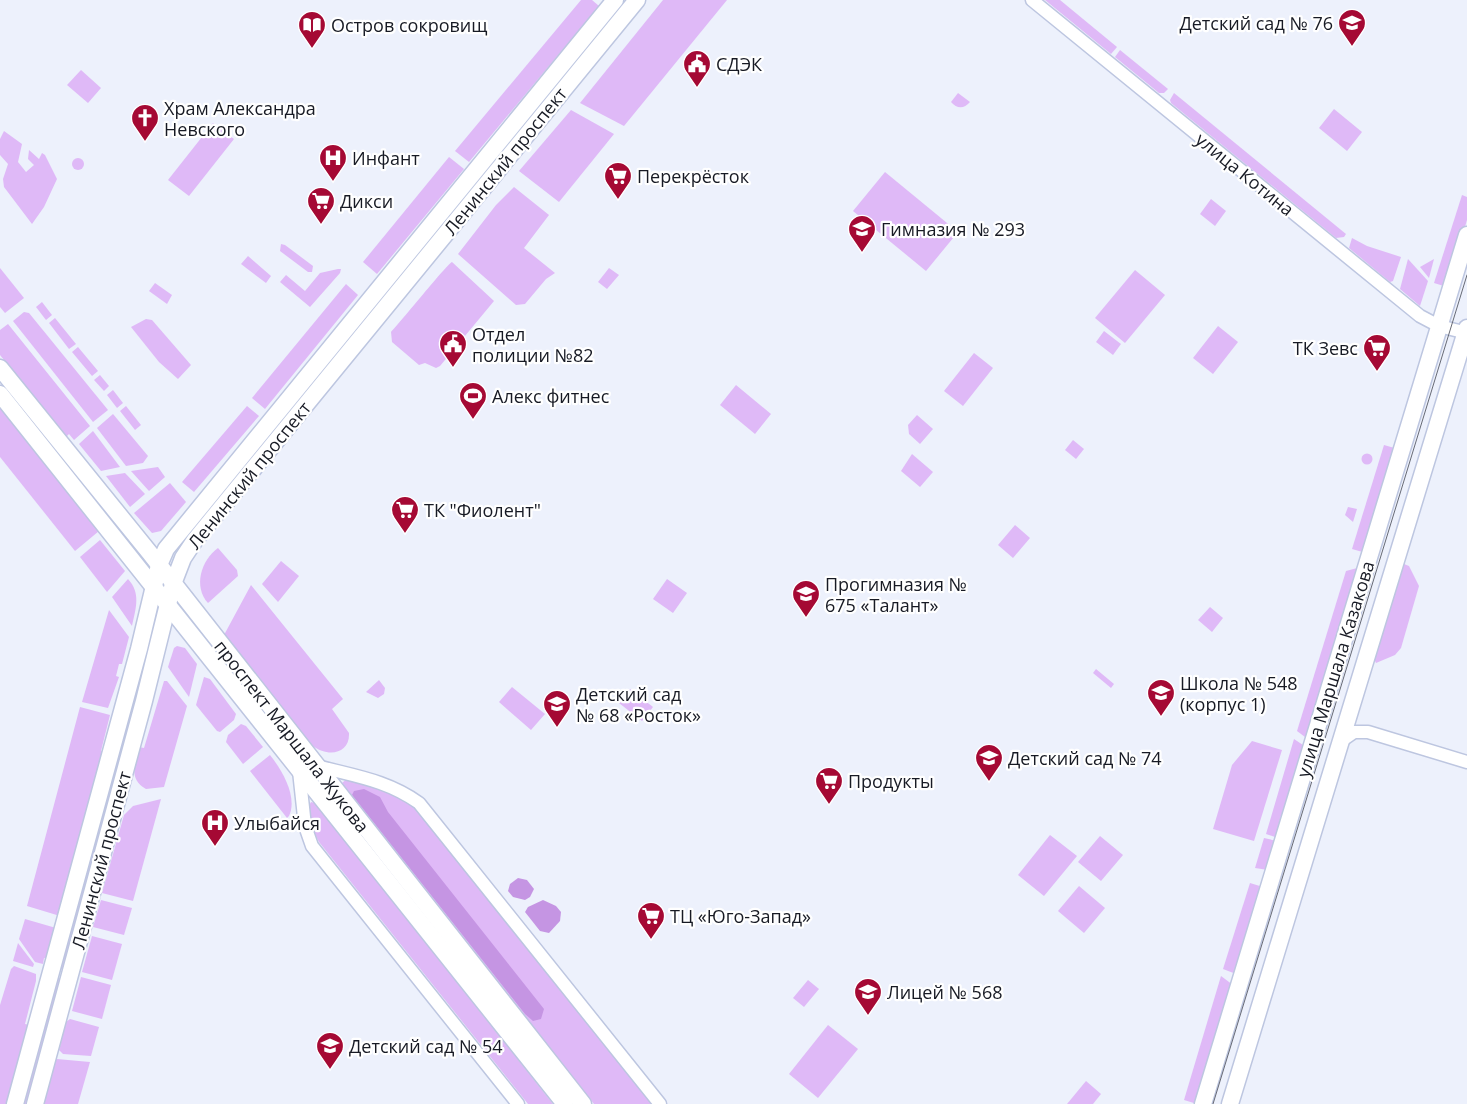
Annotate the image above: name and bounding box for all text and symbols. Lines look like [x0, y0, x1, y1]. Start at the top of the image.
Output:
school or university icon: Детский сад № 76 [1337, 8, 1367, 47]
library icon: Остров сокровищ [297, 10, 327, 49]
place label: Детский сад № 76 [1179, 11, 1333, 35]
place label: Остров сокровищ [331, 13, 487, 37]
public building icon: СДЭК [682, 49, 712, 88]
place label: СДЭК [716, 52, 762, 76]
street label: Ленинский проспект [438, 82, 572, 240]
place label: Храм Александра Невского [164, 96, 316, 141]
church icon: Храм Александра Невского [130, 103, 160, 142]
street label: улица Котина [1191, 127, 1299, 221]
hospital icon: Инфант [318, 143, 348, 182]
place label: Инфант [352, 146, 420, 170]
supermarket icon: Перекрёсток [603, 161, 633, 200]
place label: Перекрёсток [637, 164, 750, 188]
supermarket icon: Дикси [306, 186, 336, 225]
place label: Дикси [340, 189, 393, 213]
school or university icon: Гимназия № 293 [847, 214, 877, 253]
place label: Гимназия № 293 [881, 217, 1025, 241]
place label: Отдел полиции №82 [472, 322, 593, 367]
public building icon: Отдел полиции №82 [438, 329, 468, 368]
supermarket icon: ТК Зевс [1362, 333, 1392, 372]
place label: ТК Зевс [1293, 336, 1358, 360]
sports icon: Алекс фитнес [458, 381, 488, 420]
place label: Алекс фитнес [492, 384, 610, 408]
street label: Ленинский проспект [182, 396, 316, 554]
supermarket icon: ТК "Фиолент" [390, 495, 420, 534]
place label: ТК "Фиолент" [424, 498, 541, 522]
street label: улица Маршала Казакова [1291, 558, 1379, 780]
place label: Прогимназия № 675 «Талант» [825, 572, 967, 617]
school or university icon: Прогимназия № 675 «Талант» [791, 579, 821, 618]
street label: проспект Маршала Жукова [209, 635, 375, 837]
place label: Школа № 548 (корпус 1) [1180, 671, 1298, 716]
school or university icon: Школа № 548 (корпус 1) [1146, 678, 1176, 717]
place label: Детский сад № 68 «Росток» [576, 682, 701, 727]
school or university icon: Детский сад № 68 «Росток» [542, 689, 572, 728]
school or university icon: Детский сад № 74 [974, 743, 1004, 782]
place label: Детский сад № 74 [1008, 746, 1162, 770]
supermarket icon: Продукты [814, 766, 844, 805]
street label: Ленинский проспект [66, 768, 136, 952]
place label: Продукты [848, 769, 934, 793]
hospital icon: Улыбайся [200, 808, 230, 847]
place label: Улыбайся [234, 811, 320, 835]
supermarket icon: ТЦ «Юго-Запад» [636, 901, 666, 940]
place label: ТЦ «Юго-Запад» [670, 904, 811, 928]
school or university icon: Лицей № 568 [853, 977, 883, 1016]
place label: Лицей № 568 [887, 980, 1002, 1004]
school or university icon: Детский сад № 54 [315, 1031, 345, 1070]
place label: Детский сад № 54 [349, 1034, 503, 1058]

